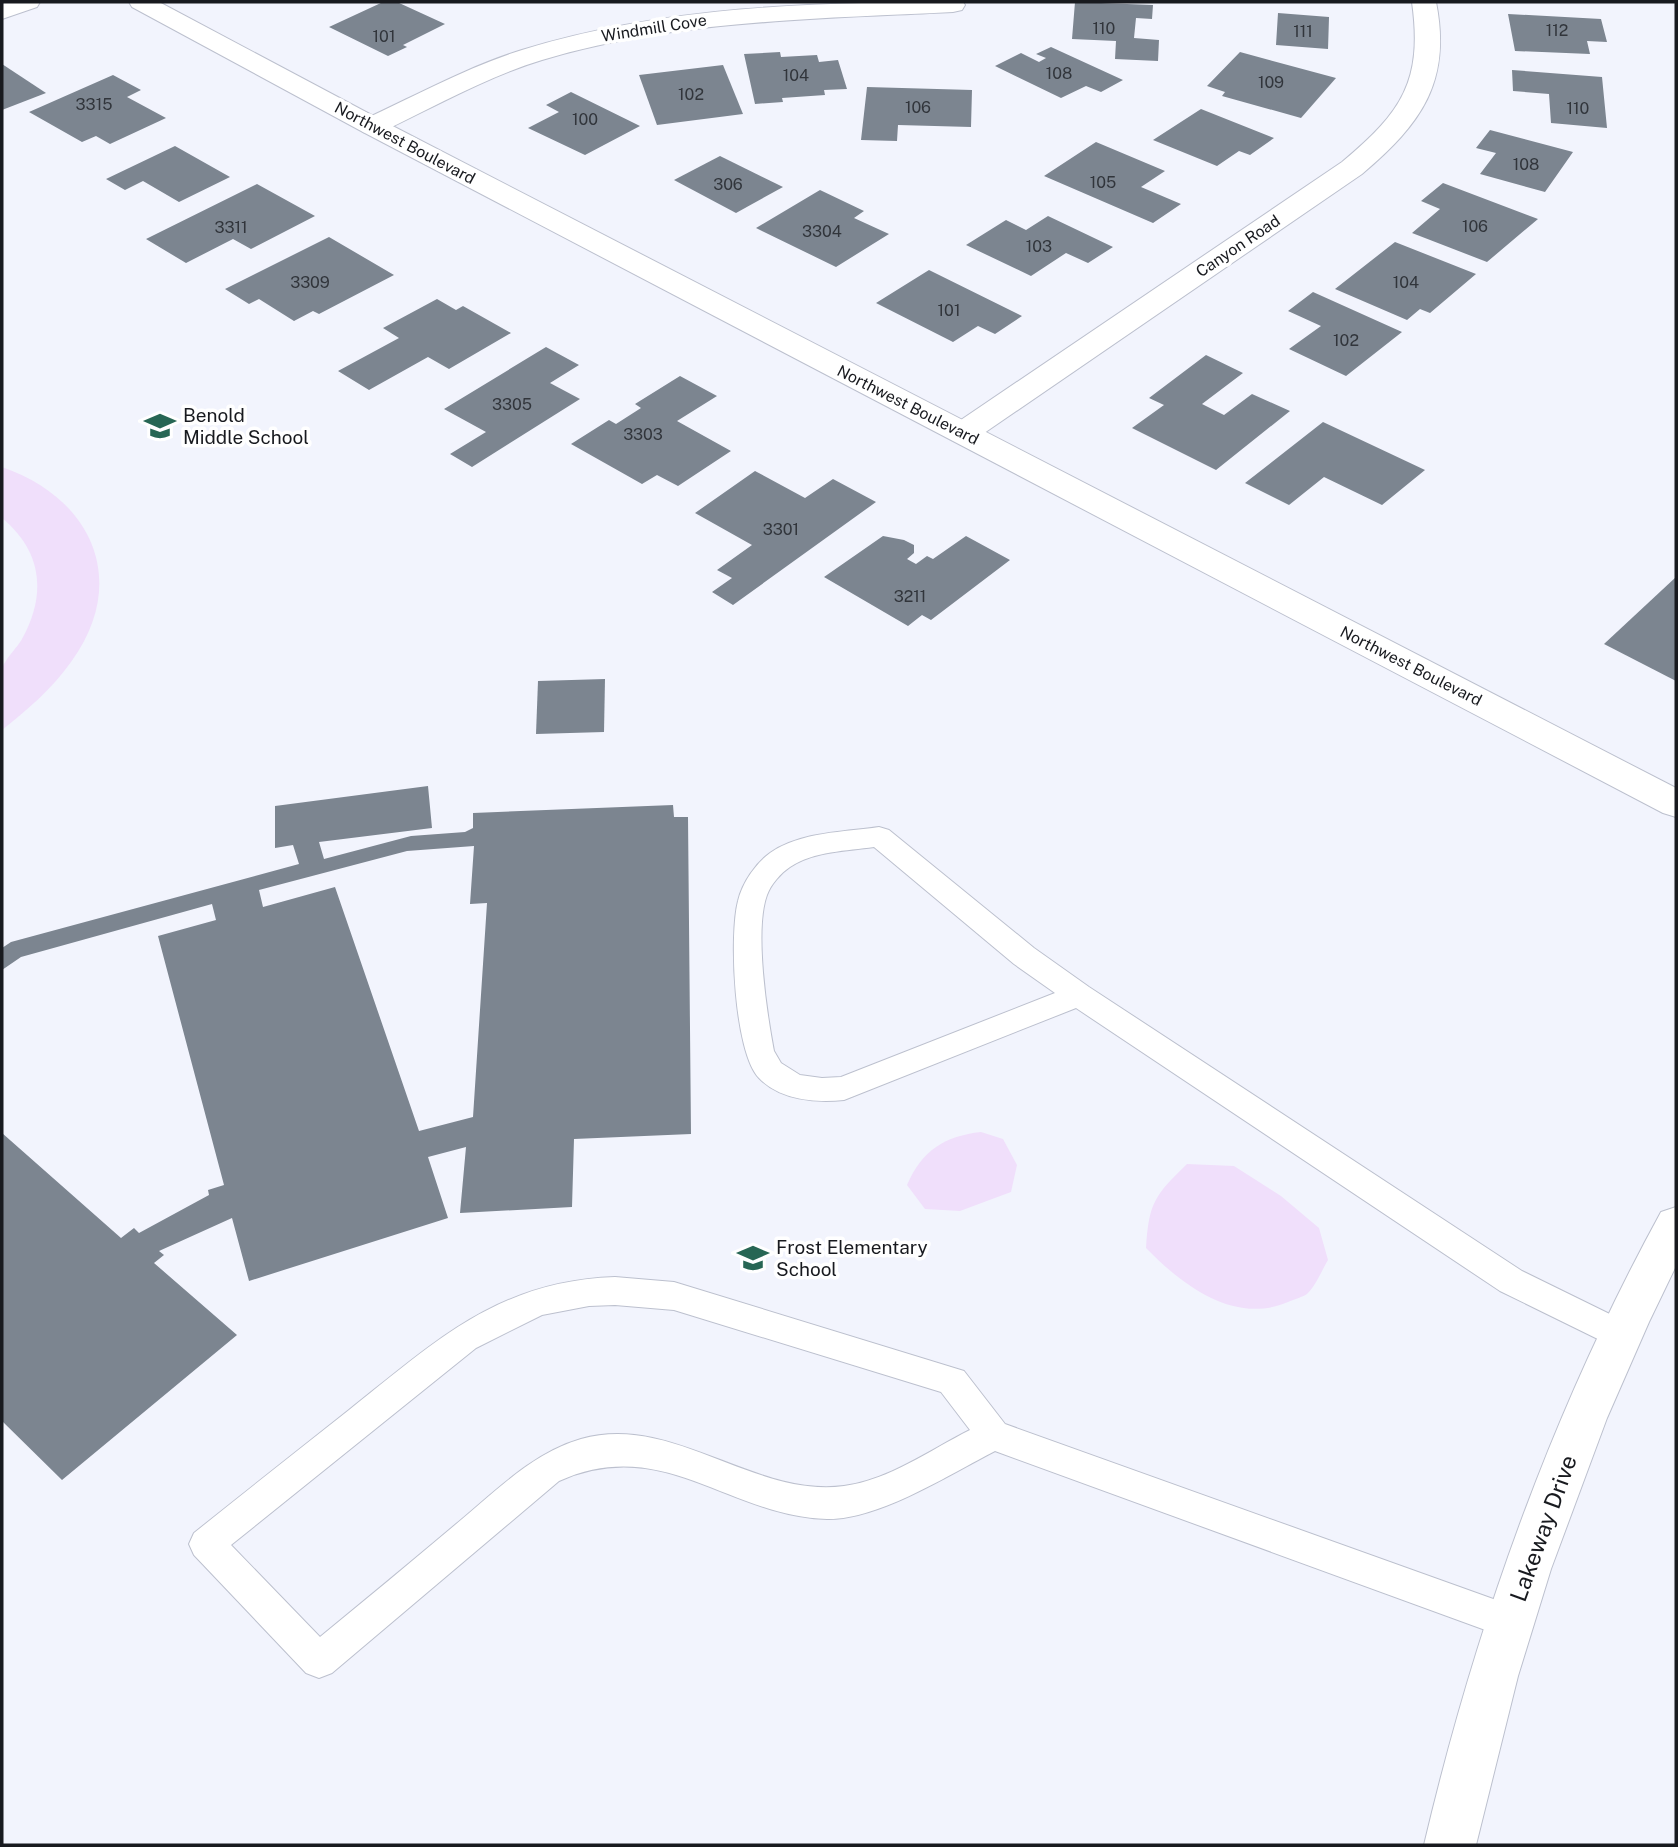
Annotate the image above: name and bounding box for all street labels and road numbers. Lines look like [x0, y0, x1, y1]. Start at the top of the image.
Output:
street label: Windmill Cove [600, 10, 708, 46]
street label: Northwest Boulevard [331, 98, 479, 188]
street label: Canyon Road [1192, 211, 1284, 281]
street label: Northwest Boulevard [834, 361, 982, 449]
street label: Northwest Boulevard [1337, 622, 1485, 710]
street label: Lakeway Drive [1504, 1451, 1582, 1605]

